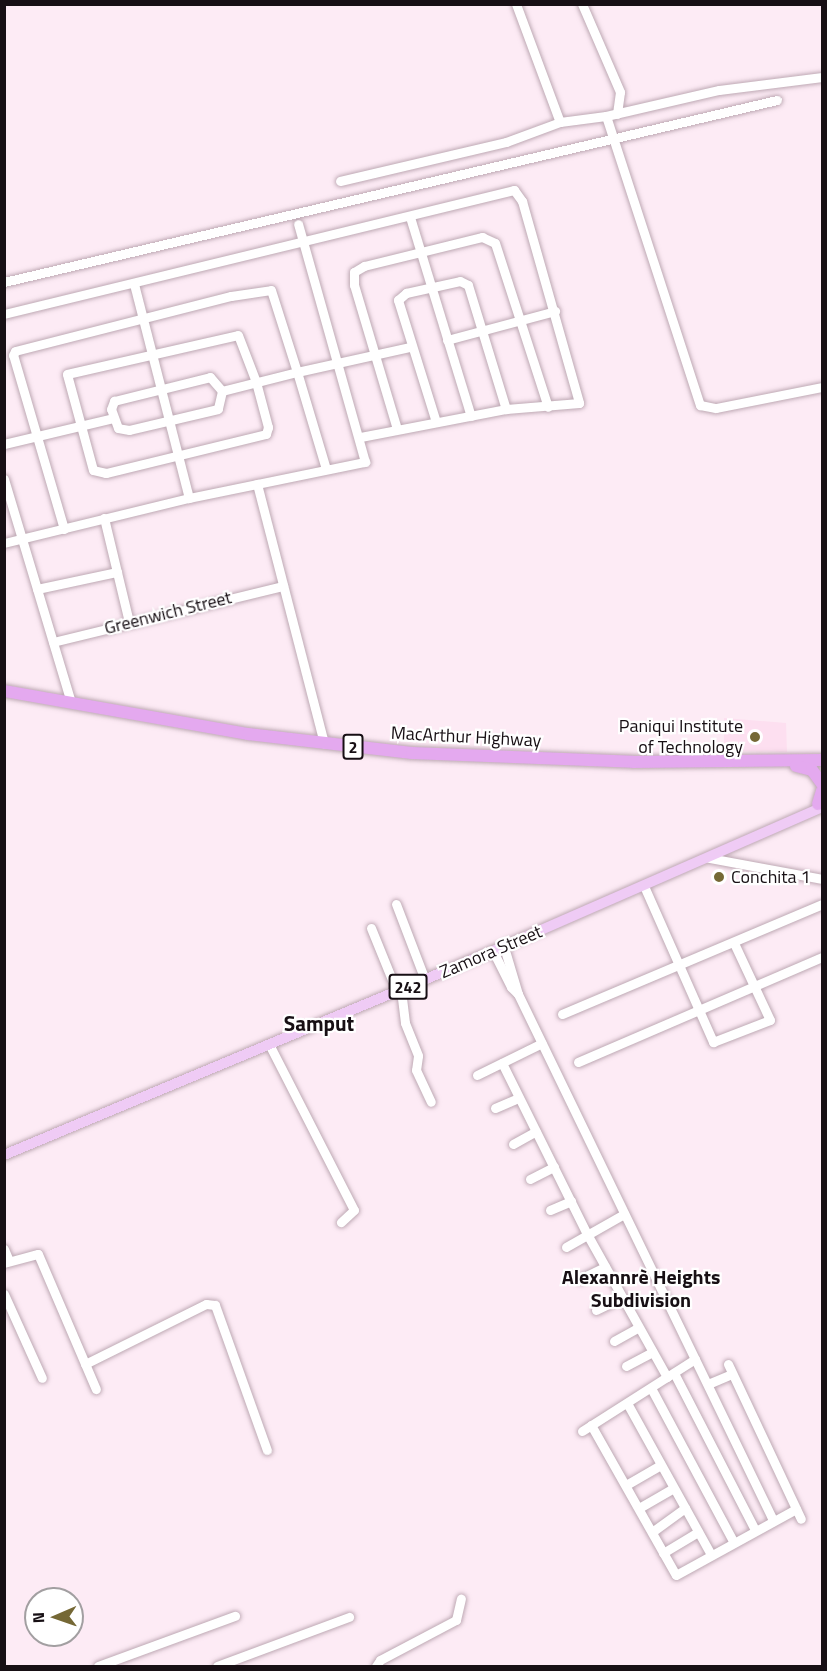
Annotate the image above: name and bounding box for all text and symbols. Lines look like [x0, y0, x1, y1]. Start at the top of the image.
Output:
street label: Greenwich Street [102, 587, 234, 639]
place label: Paniqui Institute of Technology [619, 716, 743, 758]
street label: MacArthur Highway [390, 722, 542, 752]
marker: Paniqui Institute of Technology [748, 730, 762, 744]
road number: 2 [342, 734, 364, 760]
place label: Conchita 1 [731, 866, 811, 888]
marker: Conchita 1 [712, 870, 726, 884]
street label: Zamora Street [437, 921, 545, 983]
road number: 242 [388, 974, 428, 1000]
district label: Samput [284, 1010, 354, 1036]
district label: Alexannrè Heights Subdivision [562, 1264, 720, 1311]
north arrow [24, 1587, 84, 1647]
text: N [26, 1612, 50, 1624]

